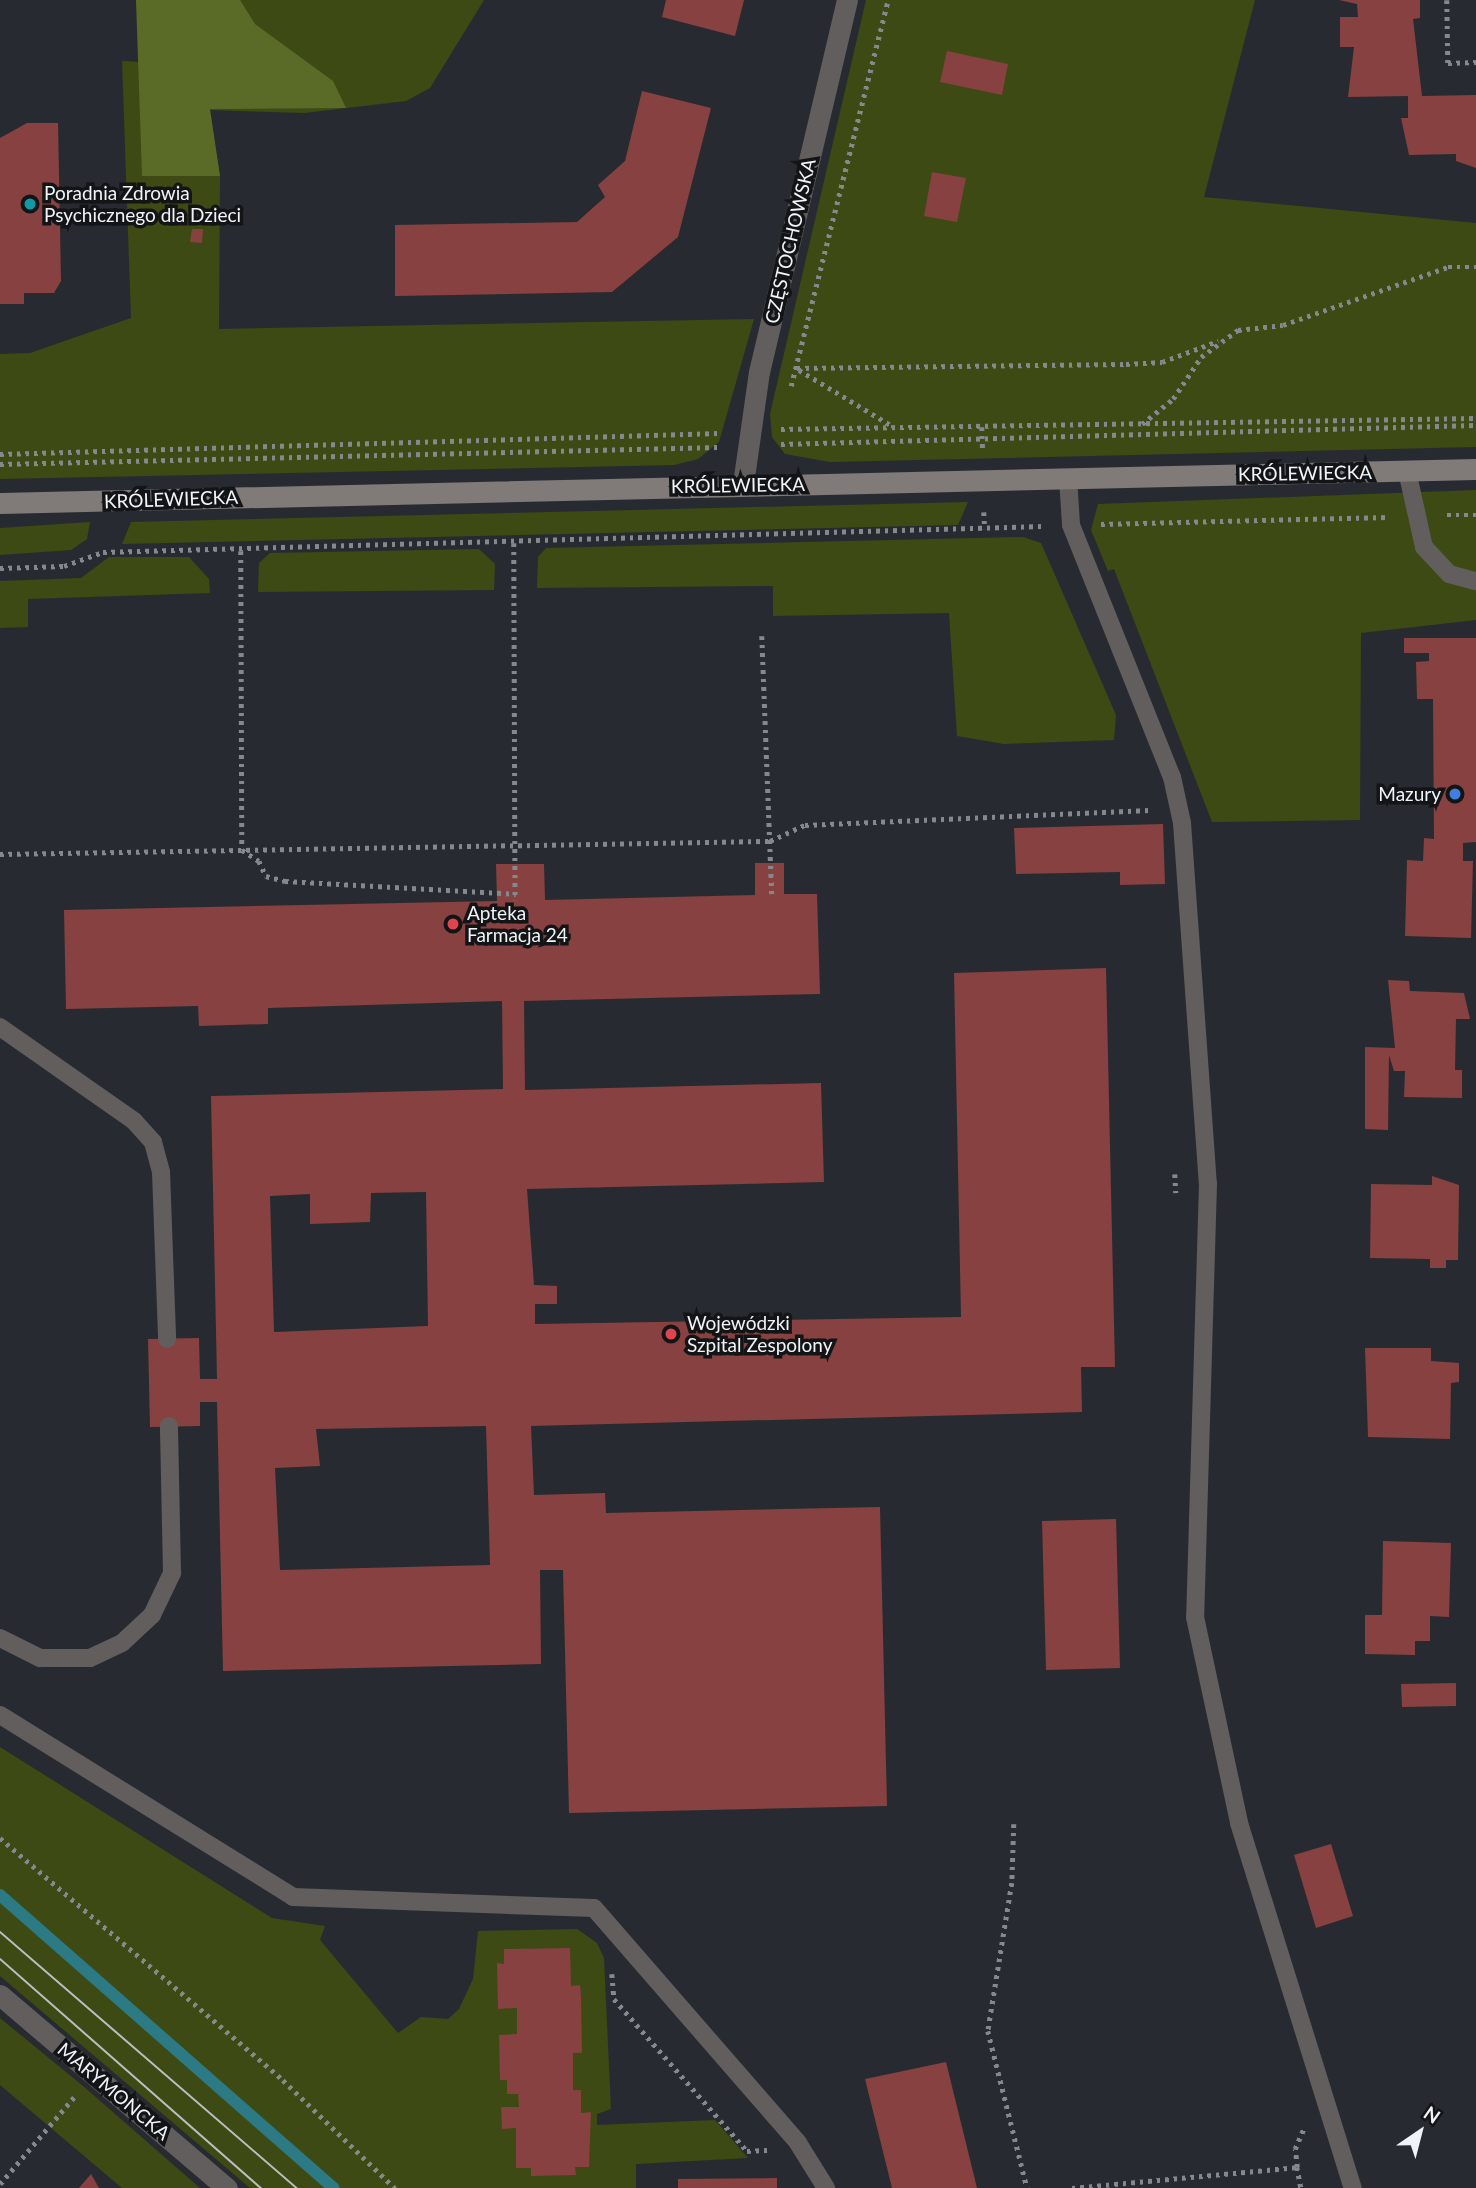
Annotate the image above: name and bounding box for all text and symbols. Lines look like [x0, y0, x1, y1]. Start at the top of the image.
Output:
street label: CZĘSTOCHOWSKA [760, 156, 820, 326]
place label: Poradnia Zdrowia Psychicznego dla Dzieci [44, 182, 241, 226]
marker: Poradnia Zdrowia Psychicznego dla Dzieci [22, 196, 38, 212]
street label: KRÓLEWIECKA [1238, 460, 1372, 486]
street label: KRÓLEWIECKA [671, 472, 805, 498]
street label: KRÓLEWIECKA [104, 485, 238, 513]
place label: Mazury [1378, 783, 1441, 805]
marker: Mazury [1447, 786, 1463, 802]
place label: Apteka Farmacja 24 [467, 902, 568, 946]
marker: Apteka Farmacja 24 [445, 916, 461, 932]
place label: Wojewódzki Szpital Zespolony [687, 1312, 832, 1356]
marker: Wojewódzki Szpital Zespolony [661, 1324, 681, 1344]
street label: MARYMONCKA [53, 2038, 175, 2144]
north arrow [1385, 2097, 1455, 2167]
text: N [1420, 2101, 1445, 2128]

